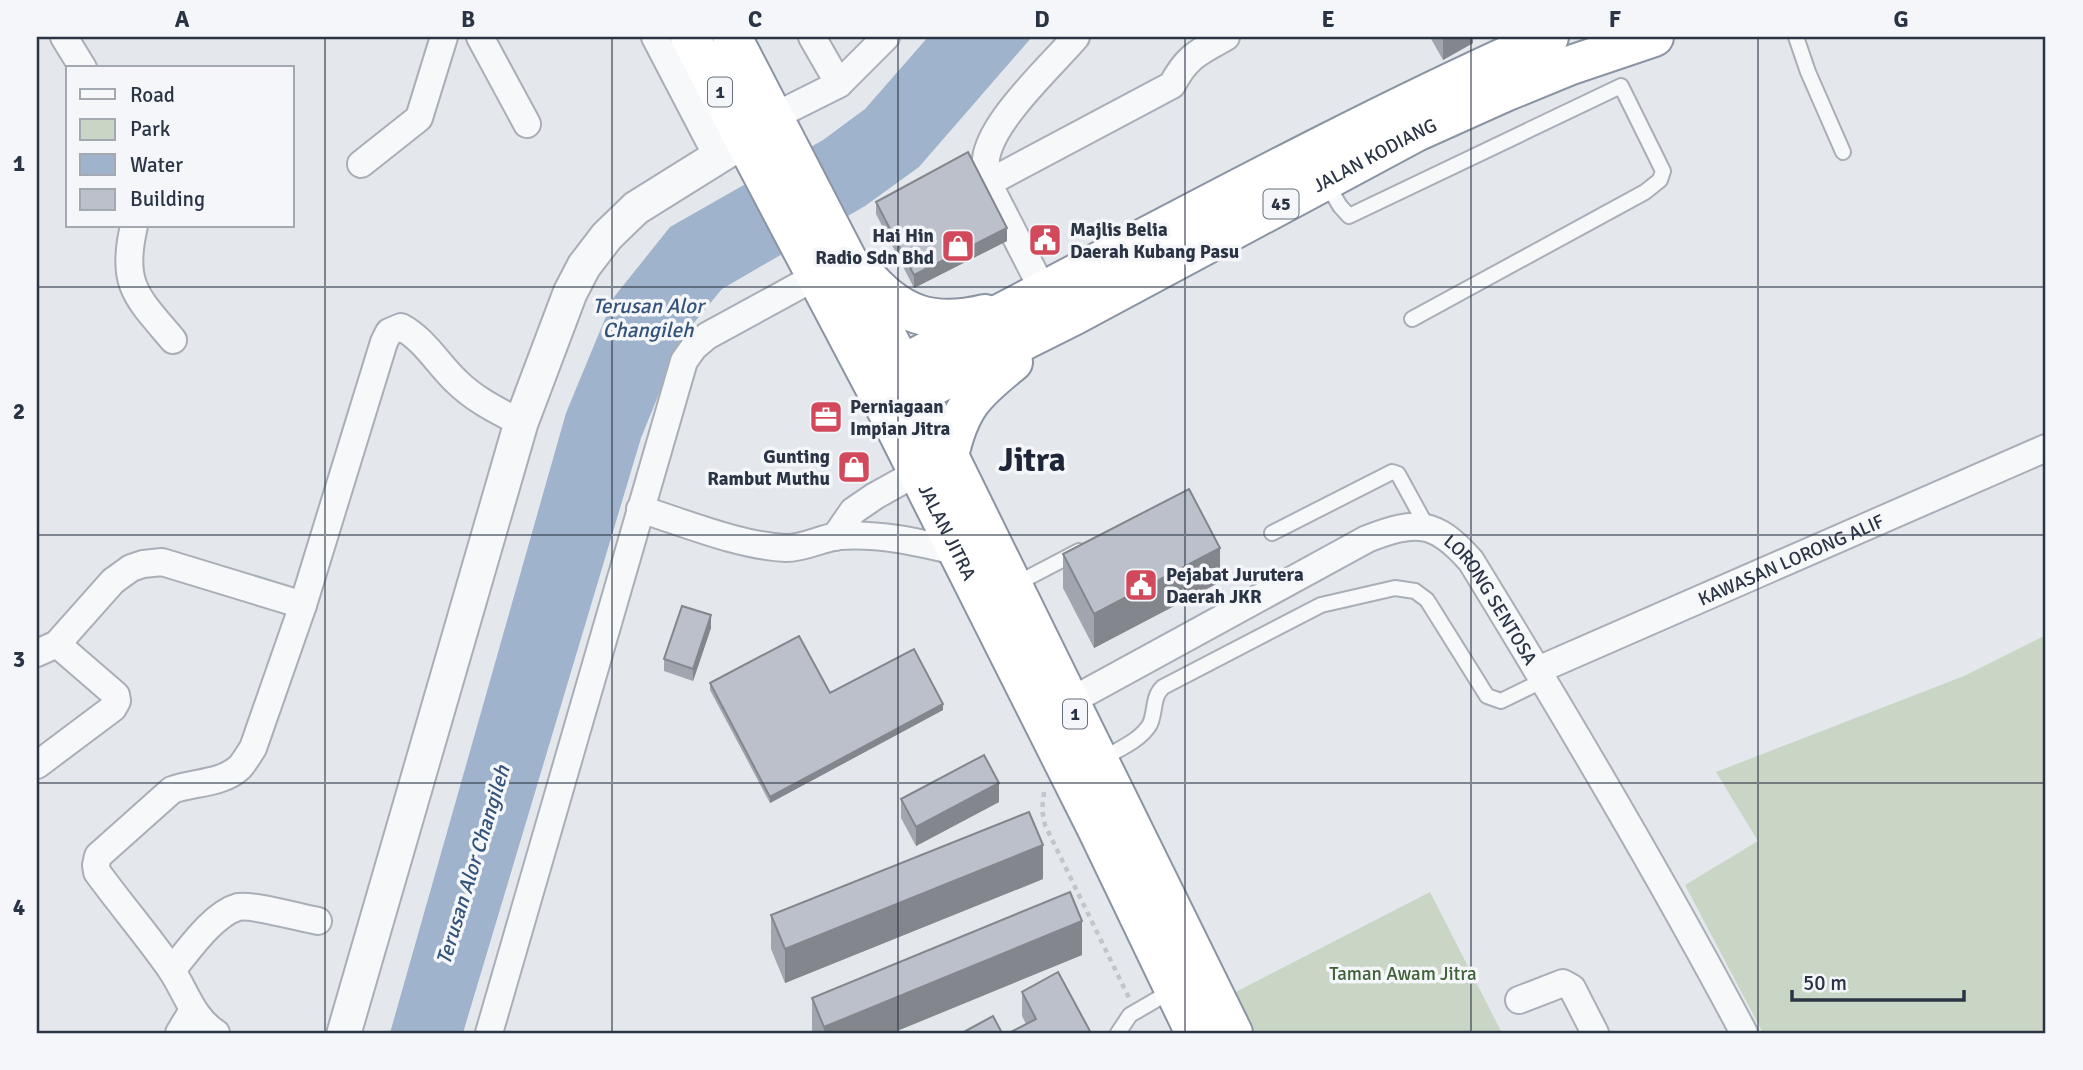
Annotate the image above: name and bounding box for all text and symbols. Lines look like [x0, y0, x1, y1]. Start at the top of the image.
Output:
text: A [175, 5, 190, 34]
text: B [461, 5, 475, 34]
text: C [748, 5, 762, 34]
text: D [1034, 5, 1050, 34]
text: E [1321, 5, 1335, 34]
text: F [1609, 5, 1621, 34]
text: G [1893, 5, 1909, 34]
legend [66, 66, 294, 228]
road number: 1 [708, 78, 732, 106]
text: Road [130, 82, 175, 108]
street label: JALAN KODIANG [1309, 113, 1441, 198]
text: Park [130, 116, 171, 142]
text: 1 [13, 149, 25, 178]
text: Water [130, 152, 183, 178]
text: Building [130, 186, 205, 212]
road number: 45 [1264, 190, 1298, 218]
place label: Majlis Belia Daerah Kubang Pasu [1070, 218, 1239, 264]
public building icon: Majlis Belia Daerah Kubang Pasu [1026, 221, 1064, 259]
place label: Hai Hin Radio Sdn Bhd [815, 224, 934, 270]
shop icon: Hai Hin Radio Sdn Bhd [939, 227, 977, 265]
water label: Terusan Alor Changileh [592, 293, 707, 343]
place label: Perniagaan Impian Jitra [850, 395, 951, 441]
text: 2 [13, 397, 25, 426]
office icon: Perniagaan Impian Jitra [807, 398, 845, 436]
district label: Jitra [998, 440, 1066, 481]
place label: Gunting Rambut Muthu [707, 445, 830, 491]
shop icon: Gunting Rambut Muthu [835, 448, 873, 486]
street label: JALAN JITRA [913, 480, 981, 585]
street label: KAWASAN LORONG ALIF [1695, 509, 1888, 612]
street label: LORONG SENTOSA [1439, 529, 1542, 670]
place label: Pejabat Jurutera Daerah JKR [1166, 563, 1304, 609]
public building icon: Pejabat Jurutera Daerah JKR [1122, 566, 1160, 604]
text: 3 [13, 645, 25, 674]
road number: 1 [1063, 700, 1087, 728]
water label: Terusan Alor Changileh [430, 762, 516, 968]
text: 4 [13, 893, 25, 922]
scale bar [1792, 958, 1964, 1002]
park label: Taman Awam Jitra [1329, 962, 1477, 986]
text: 50 m [1803, 970, 1847, 996]

